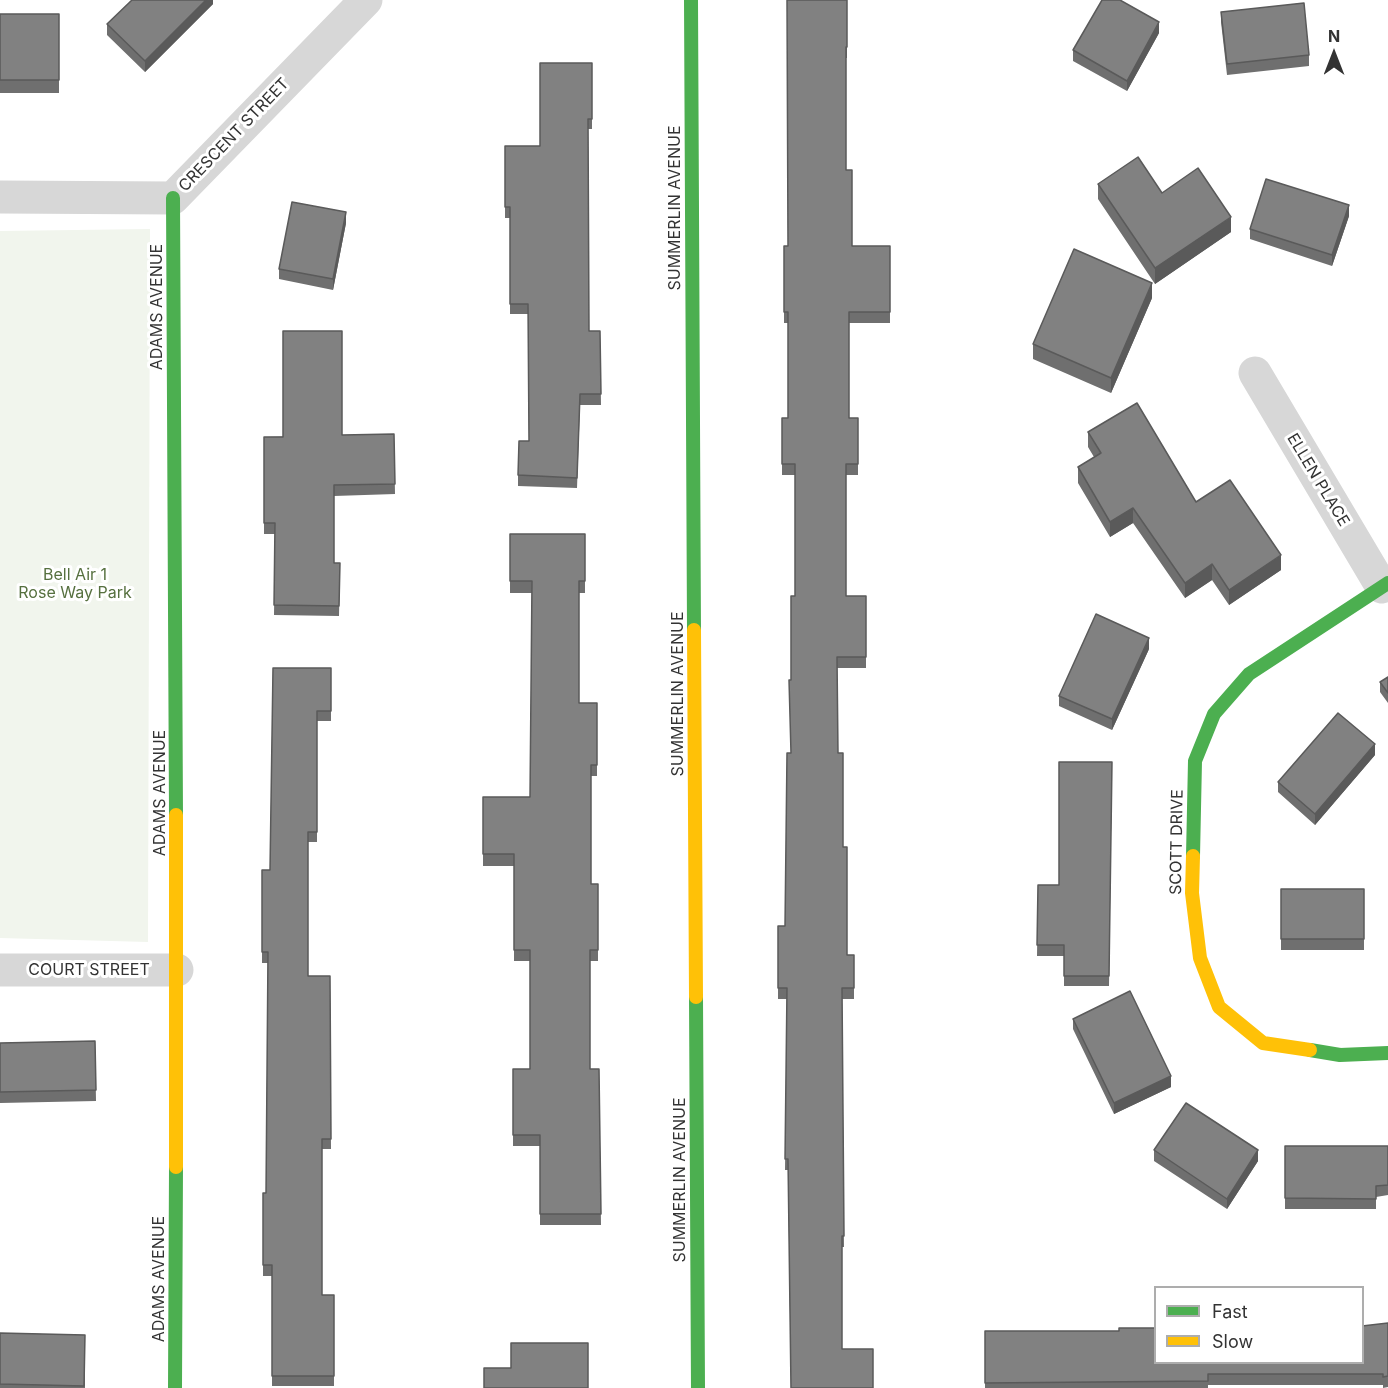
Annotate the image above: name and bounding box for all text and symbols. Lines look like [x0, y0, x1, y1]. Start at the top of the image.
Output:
north arrow [1304, 24, 1364, 84]
text: N [1328, 26, 1340, 46]
street label: CRESCENT STREET [175, 74, 293, 196]
street label: SUMMERLIN AVENUE [665, 125, 685, 291]
street label: ADAMS AVENUE [147, 244, 167, 370]
street label: ELLEN PLACE [1283, 430, 1353, 530]
park label: Bell Air 1 Rose Way Park [18, 565, 132, 603]
street label: SUMMERLIN AVENUE [668, 611, 688, 777]
street label: ADAMS AVENUE [150, 730, 170, 856]
street label: SCOTT DRIVE [1166, 789, 1188, 895]
street label: COURT STREET [28, 960, 150, 980]
street label: SUMMERLIN AVENUE [670, 1097, 690, 1263]
street label: ADAMS AVENUE [149, 1216, 169, 1342]
legend [1154, 1286, 1364, 1364]
text: Fast [1212, 1301, 1248, 1322]
text: Slow [1212, 1331, 1253, 1352]

